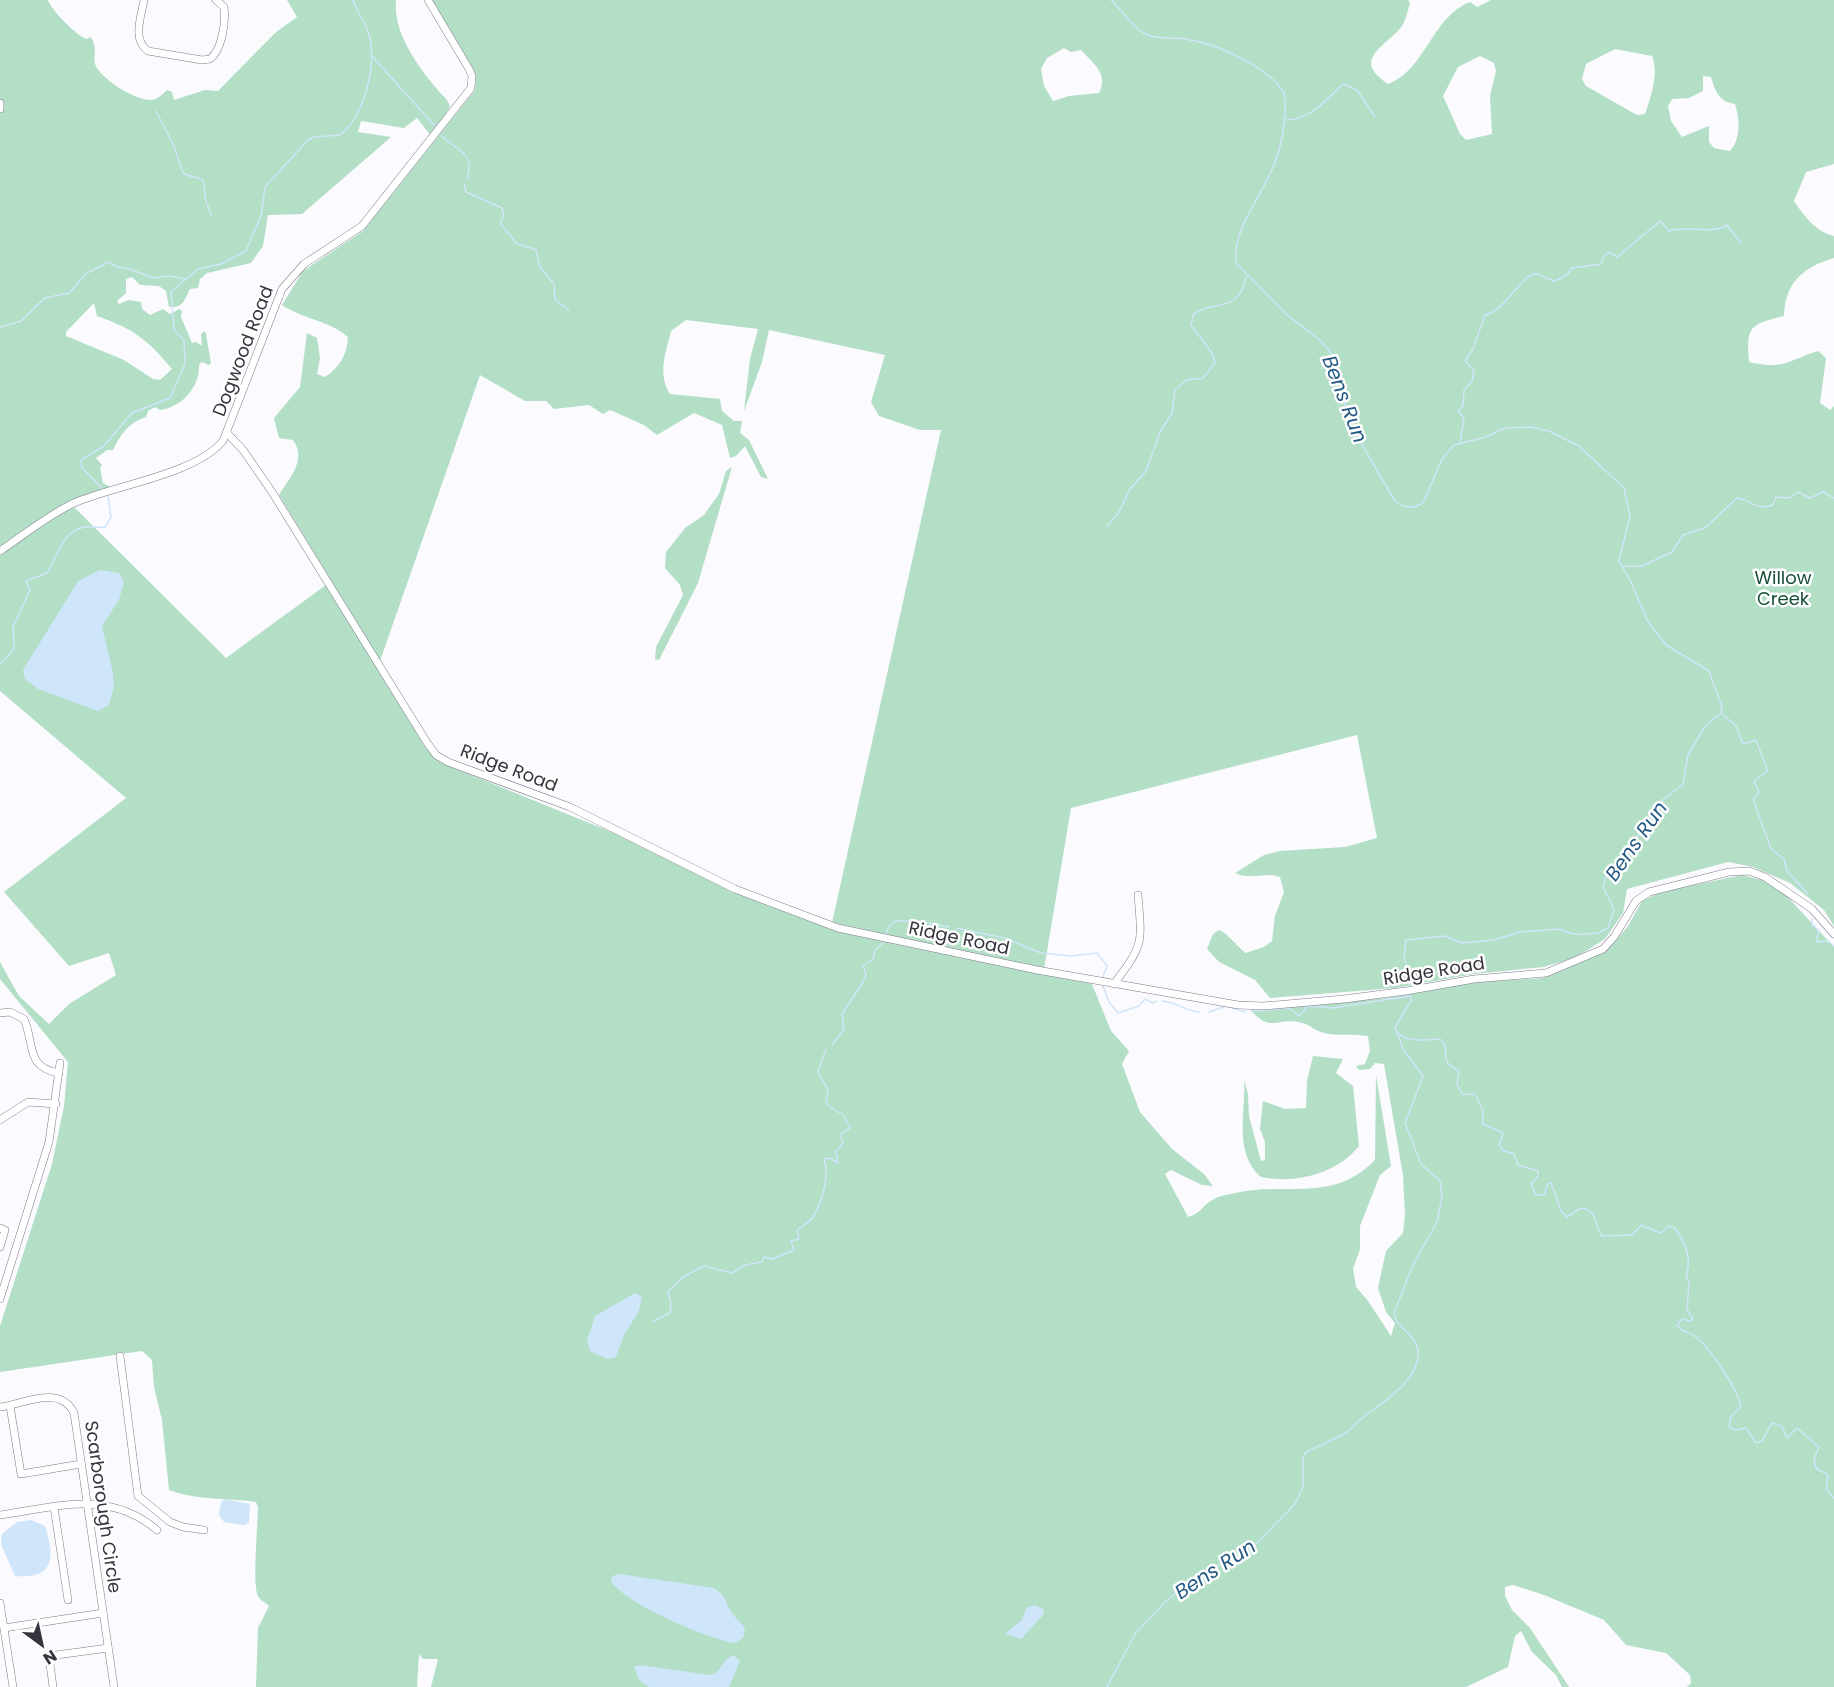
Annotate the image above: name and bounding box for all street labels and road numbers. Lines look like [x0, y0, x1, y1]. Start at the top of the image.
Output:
street label: Dogwood Road [206, 282, 279, 420]
street label: Ridge Road [457, 737, 561, 798]
street label: Ridge Road [906, 915, 1012, 960]
street label: Ridge Road [1381, 950, 1486, 991]
street label: Scarborough Circle [79, 1419, 128, 1595]

